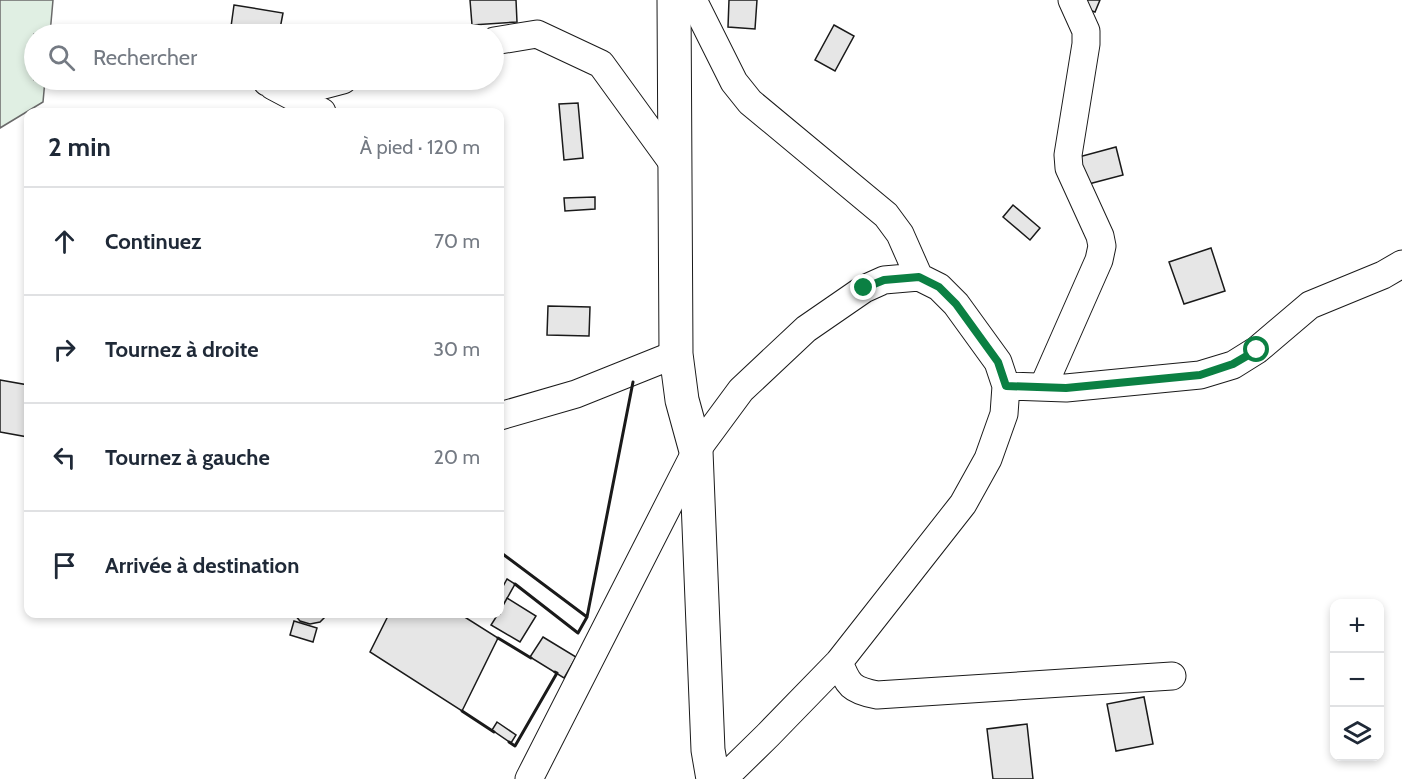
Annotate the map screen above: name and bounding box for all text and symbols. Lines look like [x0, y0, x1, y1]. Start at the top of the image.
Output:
search box [24, 24, 504, 90]
icon: search [45, 41, 78, 74]
text: Rechercher [93, 44, 197, 71]
text: 2 min [48, 131, 111, 163]
text: À pied · 120 m [360, 135, 480, 159]
icon: ahead [48, 225, 81, 258]
text: Continuez [105, 228, 202, 255]
text: 70 m [434, 229, 480, 253]
route end [850, 274, 876, 300]
icon: right [48, 333, 81, 366]
text: Tournez à droite [105, 336, 259, 363]
route start [1243, 336, 1269, 362]
text: 30 m [433, 337, 480, 361]
icon: left [48, 441, 81, 474]
text: Tournez à gauche [105, 444, 270, 471]
text: 20 m [434, 445, 480, 469]
icon: arrive [48, 549, 81, 582]
text: Arrivée à destination [105, 552, 299, 579]
map controls [1330, 599, 1384, 761]
button: + [1330, 599, 1384, 653]
button: − [1330, 653, 1384, 707]
button: layers [1330, 707, 1384, 761]

